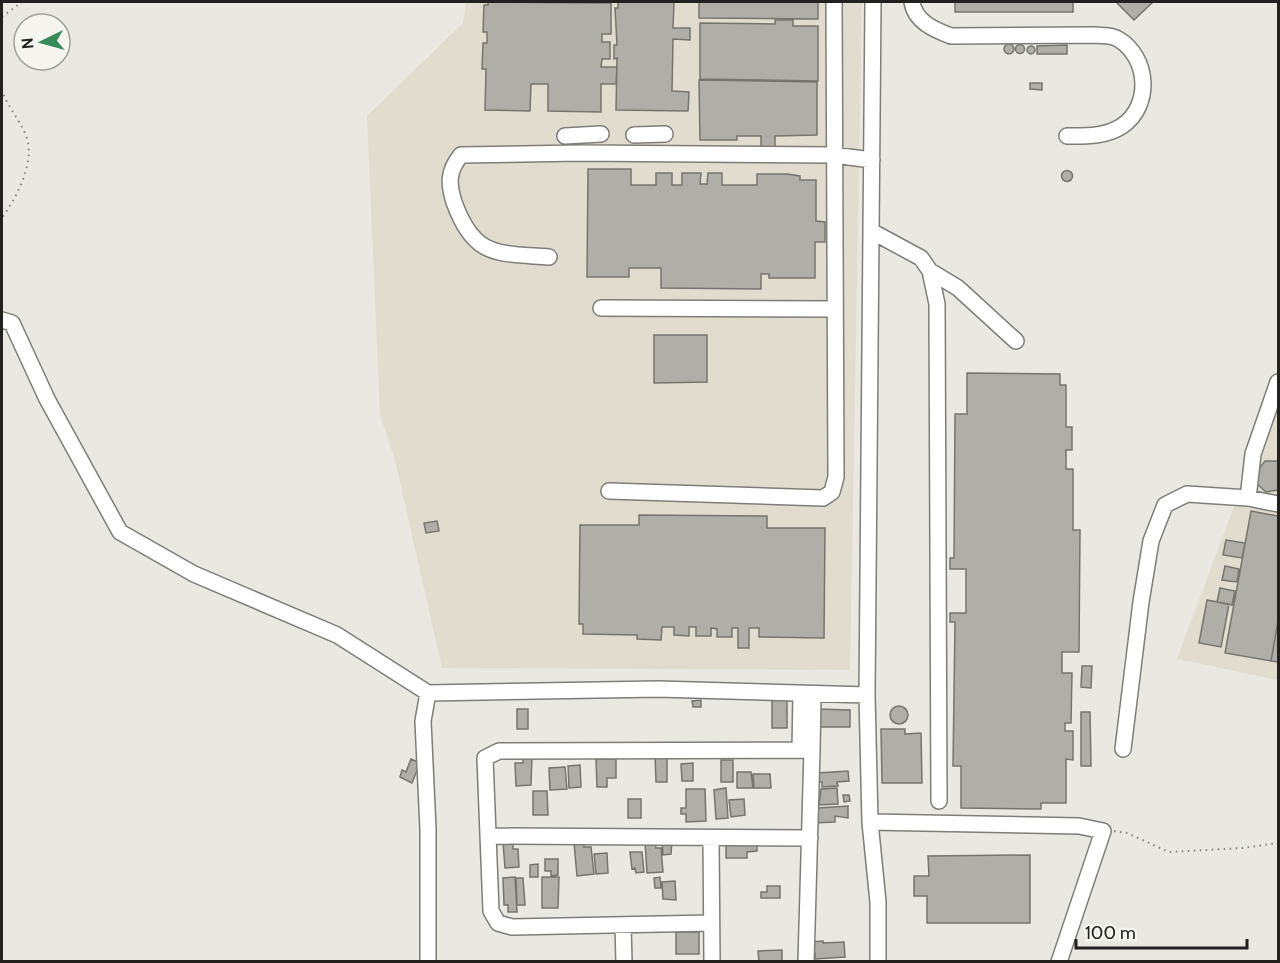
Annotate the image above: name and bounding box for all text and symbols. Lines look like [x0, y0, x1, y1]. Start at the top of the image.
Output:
north arrow [12, 12, 72, 72]
text: N [18, 37, 38, 50]
scale bar [1076, 912, 1247, 950]
text: 100 m [1085, 922, 1136, 944]

